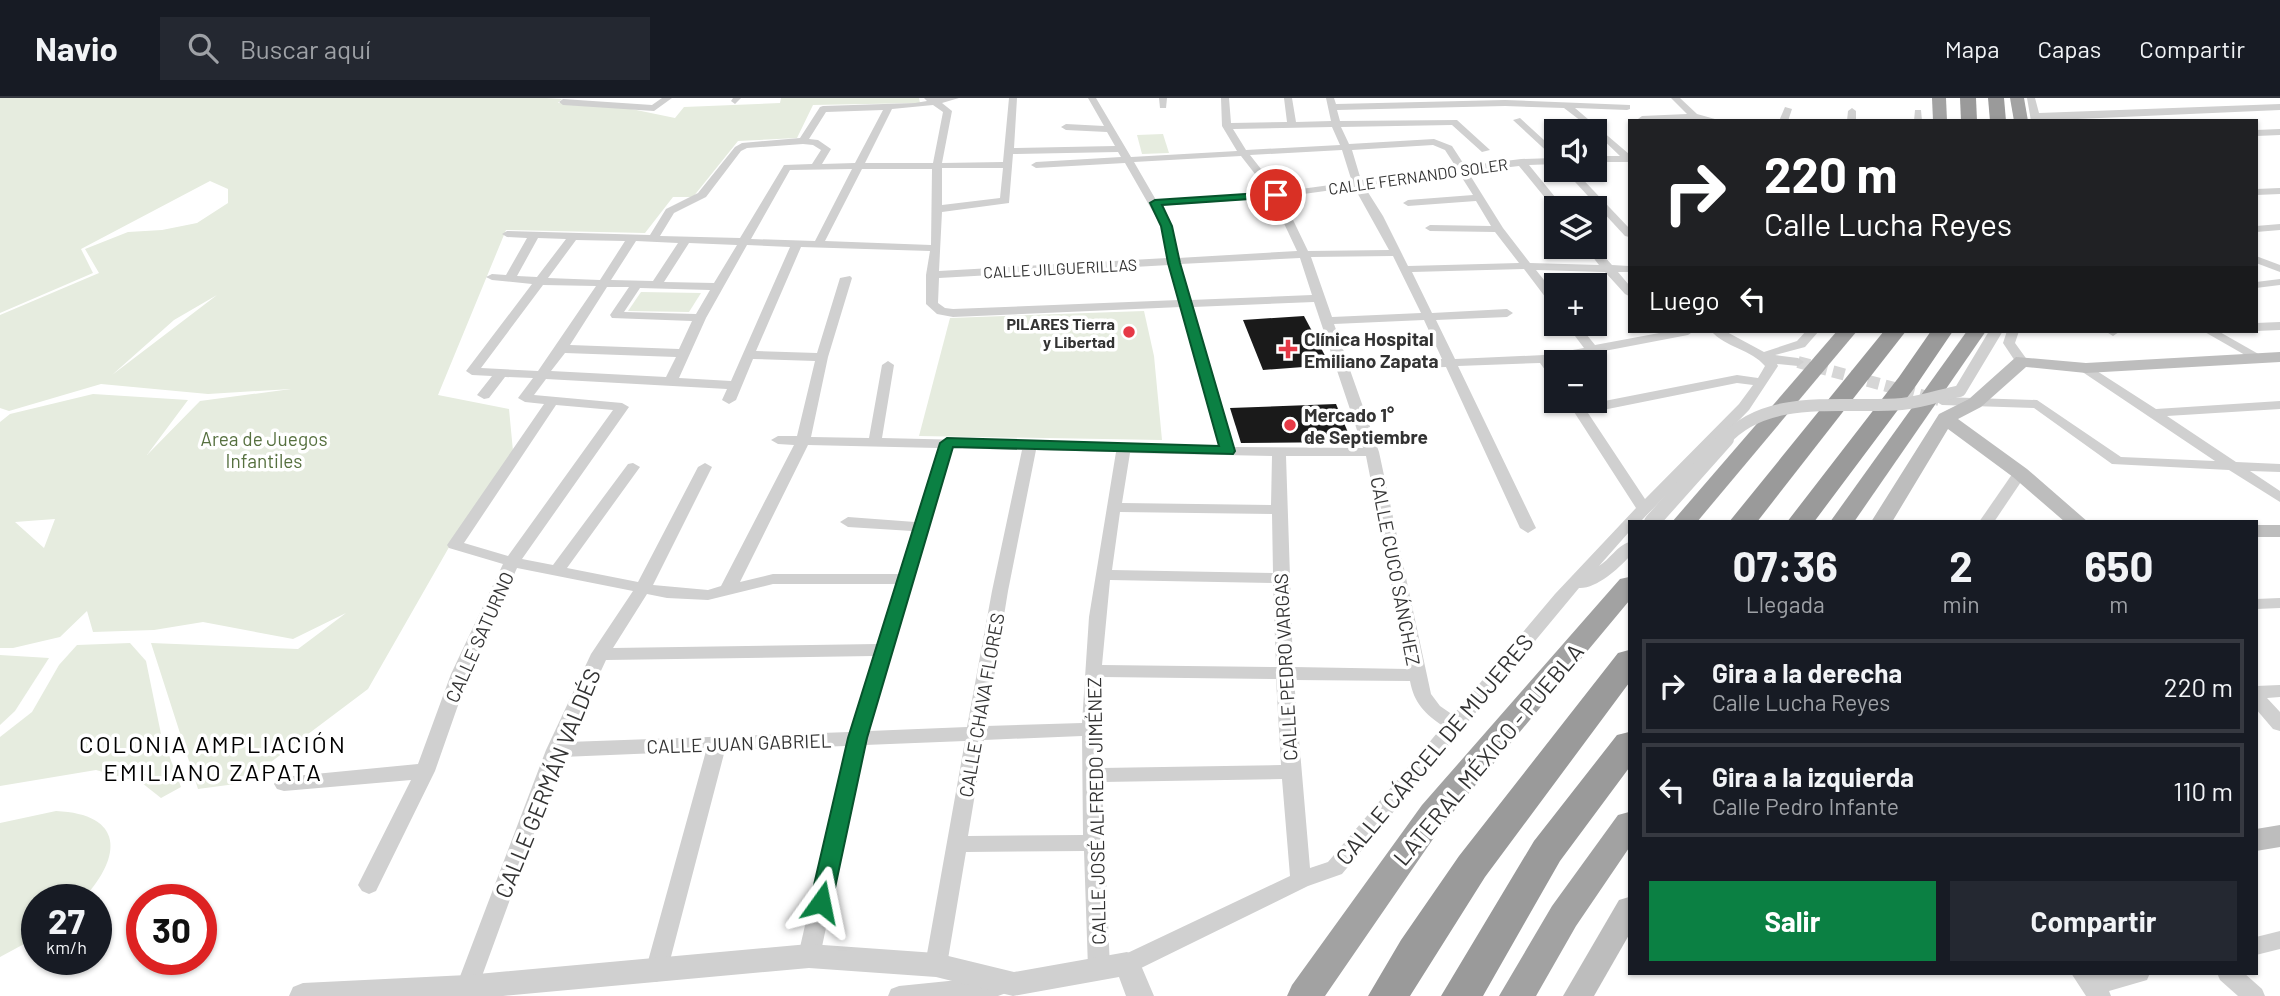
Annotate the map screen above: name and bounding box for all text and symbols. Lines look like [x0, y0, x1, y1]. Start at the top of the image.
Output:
search box [160, 17, 650, 80]
text: Navio [35, 28, 118, 68]
icon: search [184, 29, 222, 67]
text: Buscar aquí [240, 33, 371, 64]
text: Mapa [1945, 34, 2000, 63]
text: Capas [2038, 34, 2101, 63]
text: Compartir [2139, 34, 2245, 63]
map controls [1544, 119, 1607, 413]
button: sound [1544, 119, 1607, 182]
text: 220 m [1764, 144, 1898, 203]
icon: right [1649, 147, 1740, 238]
street label: CALLE FERNANDO SOLER [1327, 154, 1509, 198]
pin [1246, 165, 1306, 225]
icon: arrive [1257, 176, 1295, 214]
button: layers [1544, 196, 1607, 259]
text: Calle Lucha Reyes [1764, 204, 2012, 242]
street label: CALLE JILGUERILLAS [983, 254, 1137, 282]
button: + [1544, 273, 1607, 336]
icon: left [1734, 280, 1772, 318]
text: Luego [1649, 284, 1720, 315]
place label: PILARES Tierra y Libertad [1007, 314, 1115, 351]
marker: PILARES Tierra y Libertad [1121, 324, 1137, 340]
place label: Clínica Hospital Emiliano Zapata [1304, 327, 1439, 372]
marker: Clínica Hospital Emiliano Zapata [1278, 339, 1298, 359]
button: − [1544, 350, 1607, 413]
place label: Mercado 1° de Septiembre [1304, 403, 1428, 448]
marker: Mercado 1° de Septiembre [1282, 417, 1298, 433]
park label: Area de Juegos Infantiles [200, 427, 328, 472]
street label: CALLE CUCO SÁNCHEZ [1366, 475, 1426, 667]
text: 07:36 [1733, 540, 1838, 590]
text: 2 [1949, 540, 1973, 590]
text: 650 [2084, 540, 2153, 590]
street label: CALLE SATURNO [440, 568, 518, 706]
street label: CALLE PEDRO VARGAS [1269, 573, 1301, 761]
text: Llegada [1746, 590, 1825, 618]
text: min [1942, 590, 1980, 618]
text: m [2109, 590, 2128, 618]
street label: CALLE CHAVA FLORES [953, 611, 1009, 799]
street label: CALLE CÁRCEL DE MUJERES [1329, 628, 1539, 870]
street label: LATERAL MÉXICO - PUEBLA [1387, 637, 1589, 871]
text: Gira a la derecha [1712, 657, 1902, 688]
street label: CALLE GERMÁN VALDÉS [488, 664, 606, 902]
icon: right [1653, 667, 1691, 705]
text: 220 m [2164, 671, 2233, 702]
street label: CALLE JOSÉ ALFREDO JIMÉNEZ [1082, 677, 1110, 945]
text: Calle Lucha Reyes [1712, 688, 1890, 716]
street label: CALLE JUAN GABRIEL [646, 728, 832, 758]
district label: COLONIA AMPLIACIÓN EMILIANO ZAPATA [79, 729, 347, 786]
text: Gira a la izquierda [1712, 761, 1914, 792]
icon: left [1653, 771, 1691, 809]
text: 110 m [2173, 775, 2233, 806]
text: Calle Pedro Infante [1712, 792, 1899, 820]
position arrow [784, 865, 858, 939]
button: Salir [1649, 881, 1936, 961]
button: Compartir [1950, 881, 2237, 961]
speed limit sign: 30 [126, 884, 217, 975]
text: 27 [48, 899, 85, 941]
text: km/h [46, 936, 87, 958]

